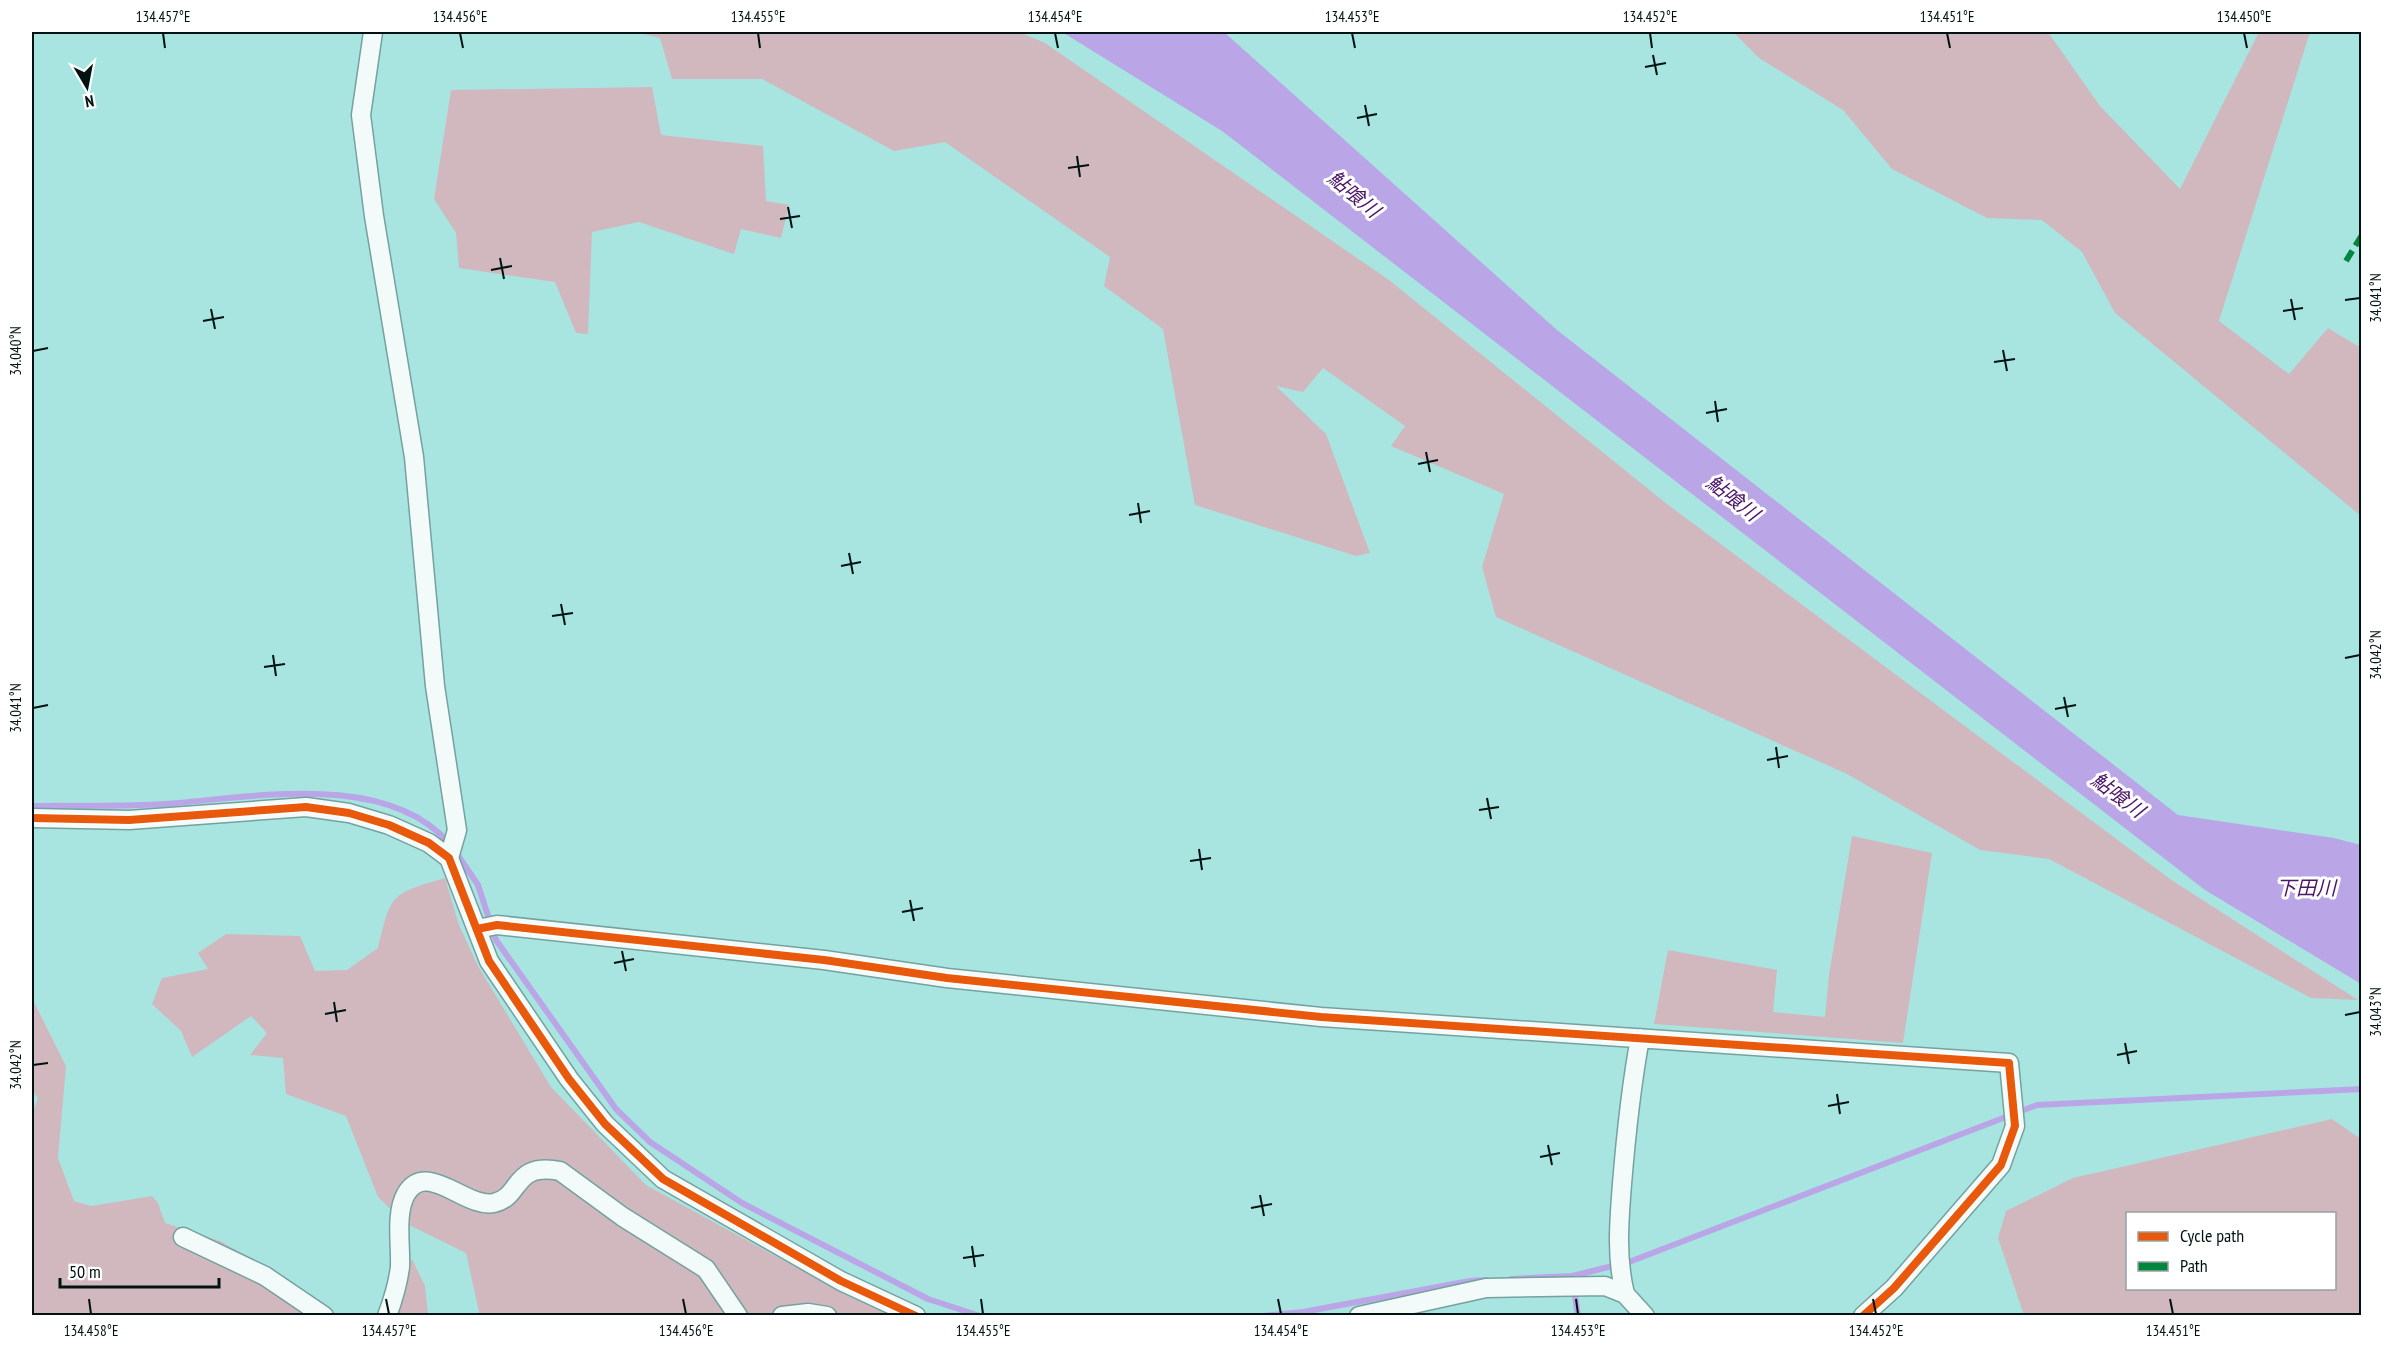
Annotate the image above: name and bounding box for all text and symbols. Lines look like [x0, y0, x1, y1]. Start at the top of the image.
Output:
text: 134.457°E [136, 7, 190, 26]
text: 134.456°E [433, 7, 487, 26]
text: 134.455°E [731, 7, 785, 26]
text: 134.454°E [1028, 7, 1082, 26]
text: 134.453°E [1325, 7, 1379, 26]
text: 134.452°E [1623, 7, 1677, 26]
text: 134.451°E [1920, 7, 1974, 26]
text: 134.450°E [2217, 7, 2271, 26]
north arrow [57, 57, 117, 117]
text: N [84, 91, 96, 112]
water label: 鮎喰川 [1323, 165, 1387, 225]
text: 34.041°N [2366, 273, 2385, 323]
text: 34.040°N [6, 326, 25, 376]
water label: 鮎喰川 [1701, 469, 1766, 528]
text: 34.042°N [2366, 630, 2385, 680]
text: 34.041°N [6, 683, 25, 733]
water label: 鮎喰川 [2086, 767, 2151, 825]
water label: 下田川 [2276, 875, 2338, 901]
text: 34.043°N [2366, 987, 2385, 1037]
text: 34.042°N [6, 1040, 25, 1090]
legend [2126, 1212, 2336, 1290]
text: Cycle path [2180, 1224, 2244, 1247]
scale bar [60, 1251, 219, 1289]
text: Path [2180, 1254, 2208, 1277]
text: 50 m [69, 1260, 101, 1283]
text: 134.458°E [64, 1321, 118, 1340]
text: 134.457°E [362, 1321, 416, 1340]
text: 134.456°E [659, 1321, 713, 1340]
text: 134.455°E [956, 1321, 1010, 1340]
text: 134.454°E [1254, 1321, 1308, 1340]
text: 134.453°E [1551, 1321, 1605, 1340]
text: 134.452°E [1849, 1321, 1903, 1340]
text: 134.451°E [2146, 1321, 2200, 1340]

